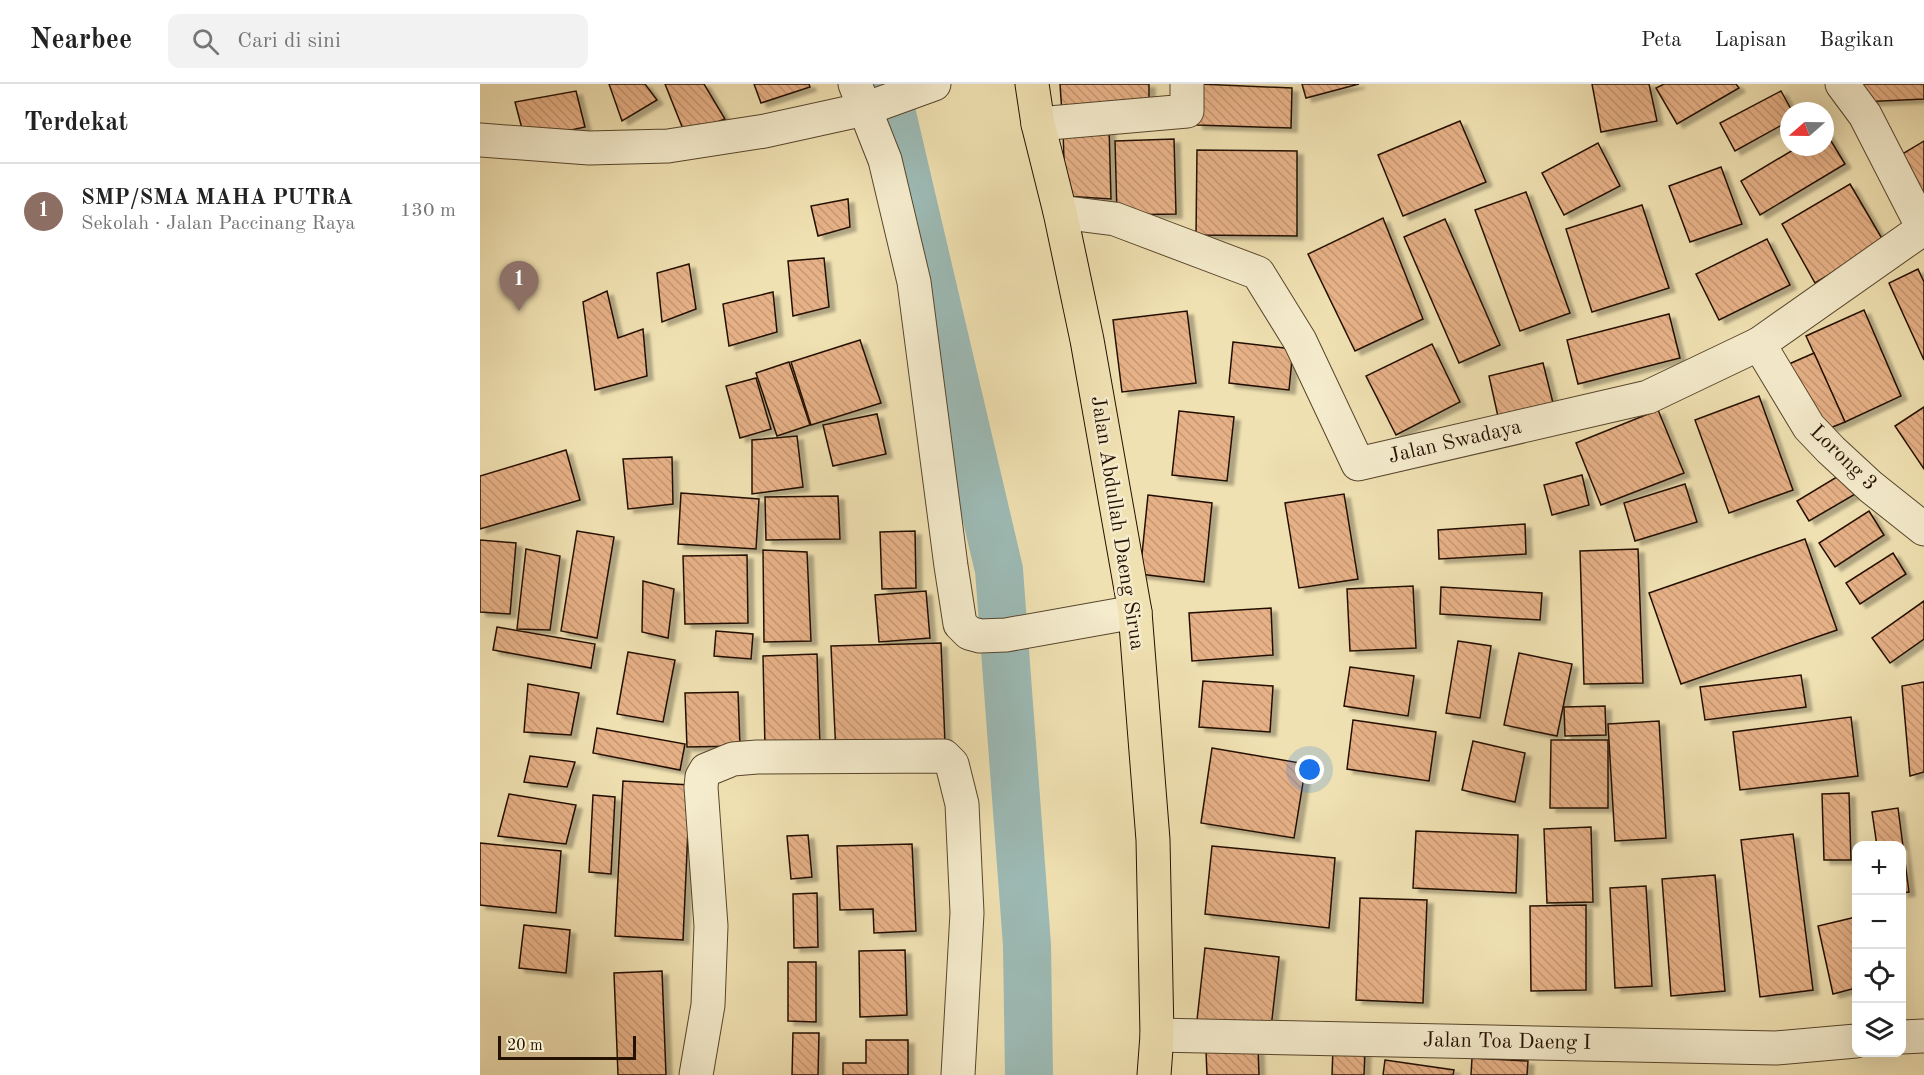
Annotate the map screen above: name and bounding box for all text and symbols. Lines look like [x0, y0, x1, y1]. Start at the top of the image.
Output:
search box [168, 14, 588, 68]
icon: search [189, 25, 222, 58]
text: Nearbee [30, 27, 132, 55]
text: Cari di sini [237, 30, 341, 52]
text: Peta [1641, 30, 1682, 51]
text: Lapisan [1715, 30, 1786, 51]
text: Bagikan [1819, 30, 1894, 51]
north arrow [1780, 102, 1834, 156]
text: Terdekat [24, 110, 128, 136]
text: SMP/SMA MAHA PUTRA [81, 187, 353, 209]
text: 1 [38, 201, 49, 221]
text: 130 m [400, 201, 456, 221]
text: Sekolah · Jalan Paccinang Raya [81, 214, 355, 234]
pin: 1 [500, 262, 538, 311]
street label: Jalan Abdullah Daeng Sirua [1087, 395, 1147, 651]
street label: Jalan Swadaya [1386, 416, 1524, 468]
street label: Lorong 3 [1805, 421, 1881, 495]
your location [1295, 755, 1324, 784]
map controls [1852, 841, 1906, 1057]
button: + [1852, 841, 1906, 895]
button: − [1852, 895, 1906, 949]
button: locate [1852, 949, 1906, 1003]
button: layers [1852, 1003, 1906, 1057]
street label: Jalan Toa Daeng I [1423, 1030, 1591, 1054]
scale bar [498, 1033, 636, 1060]
text: 20 m [507, 1038, 543, 1054]

